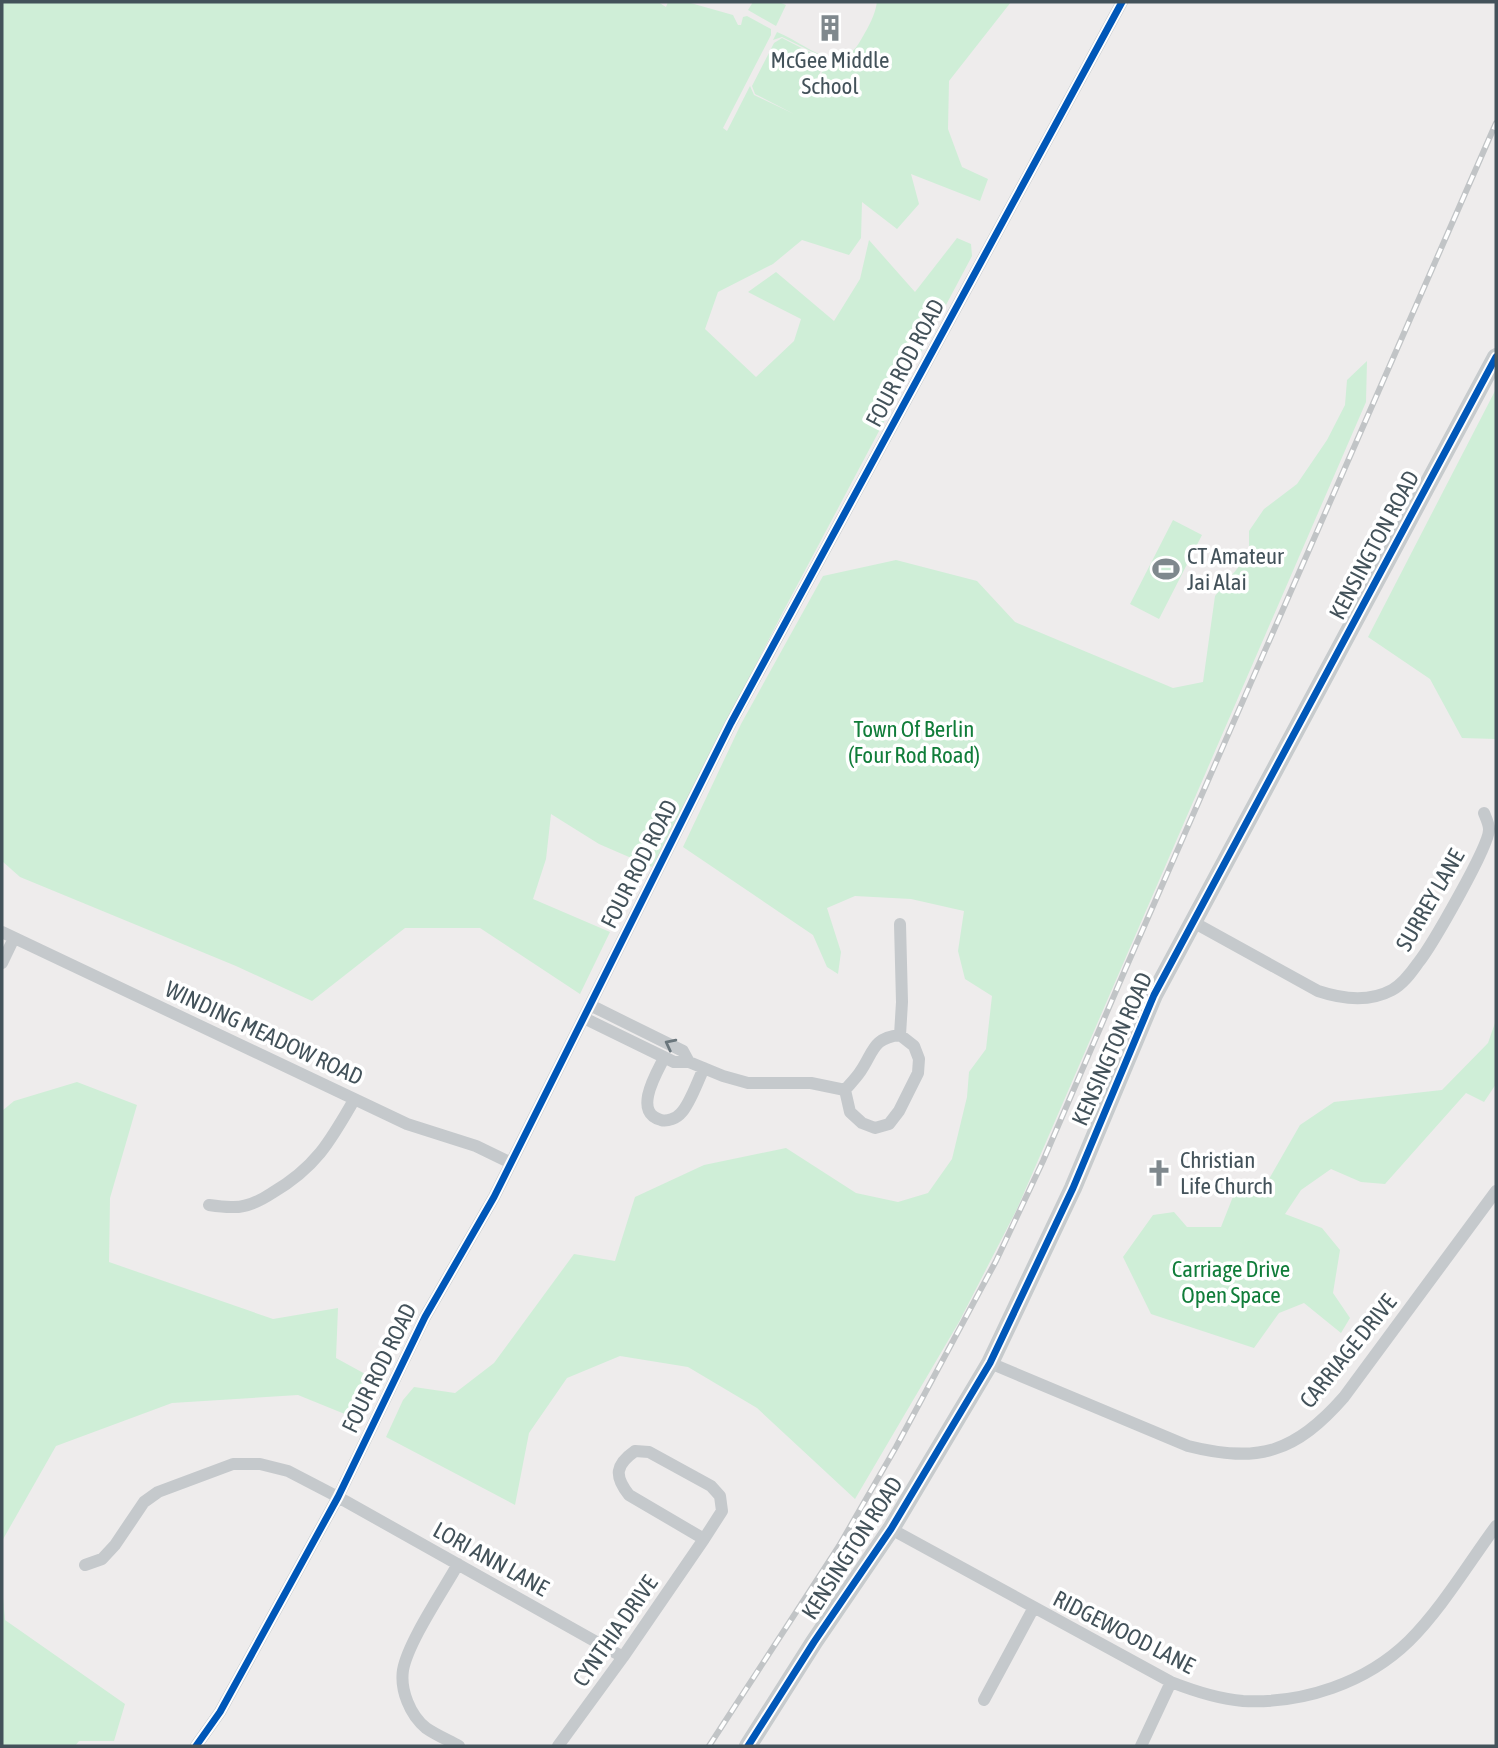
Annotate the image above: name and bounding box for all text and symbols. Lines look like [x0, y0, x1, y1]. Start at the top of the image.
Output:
building icon: McGee Middle School [815, 13, 845, 43]
place label: McGee Middle School [771, 47, 889, 99]
street label: FOUR ROD ROAD [861, 295, 949, 431]
street label: KENSINGTON ROAD [1324, 466, 1424, 624]
place label: CT Amateur Jai Alai [1187, 543, 1285, 595]
sports icon: CT Amateur Jai Alai [1151, 554, 1181, 584]
park label: Town Of Berlin (Four Rod Road) [848, 716, 980, 768]
street label: FOUR ROD ROAD [596, 795, 682, 933]
street label: SURREY LANE [1391, 844, 1470, 955]
street label: KENSINGTON ROAD [1067, 969, 1157, 1129]
street label: WINDING MEADOW ROAD [161, 976, 367, 1090]
one-way arrow [665, 1039, 677, 1053]
place label: Christian Life Church [1180, 1147, 1273, 1199]
church icon: Christian Life Church [1144, 1158, 1174, 1188]
park label: Carriage Drive Open Space [1172, 1256, 1290, 1308]
street label: CARRIAGE DRIVE [1294, 1289, 1402, 1413]
street label: FOUR ROD ROAD [337, 1299, 421, 1437]
street label: KENSINGTON ROAD [796, 1472, 908, 1624]
street label: LORI ANN LANE [429, 1517, 553, 1601]
street label: CYNTHIA DRIVE [567, 1570, 663, 1691]
street label: RIDGEWOOD LANE [1049, 1585, 1199, 1679]

